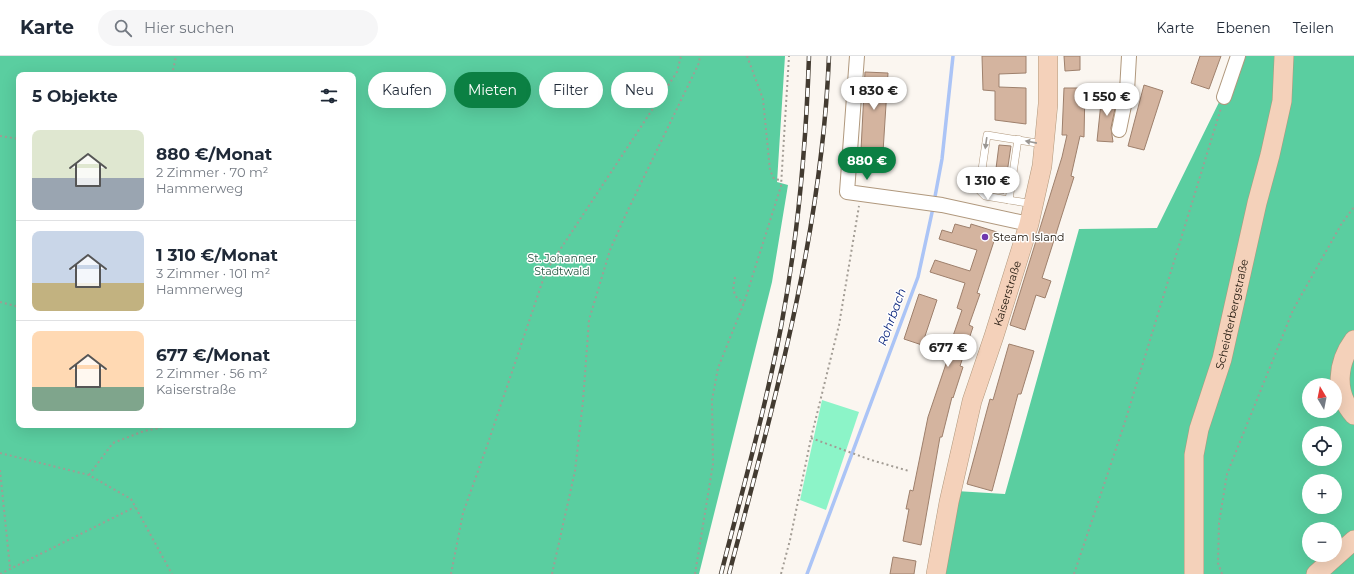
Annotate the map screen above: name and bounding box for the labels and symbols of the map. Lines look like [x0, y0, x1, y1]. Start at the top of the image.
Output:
pin: 1 830 € [837, 77, 911, 111]
pin: 1 550 € [1070, 83, 1144, 117]
one-way arrow [983, 137, 989, 149]
one-way arrow [1025, 138, 1038, 144]
pin: 880 € [839, 147, 895, 181]
pin: 1 310 € [951, 167, 1025, 201]
place label: Steam Island [993, 230, 1065, 244]
marker: Steam Island [980, 232, 990, 242]
park label: St. Johanner Stadtwald [528, 251, 596, 278]
street label: Scheidterbergstraße [1212, 257, 1251, 371]
street label: Kaiserstraße [991, 259, 1024, 328]
water label: Rohrbach [874, 286, 909, 348]
pin: 677 € [920, 334, 976, 368]
north arrow [1302, 378, 1342, 418]

